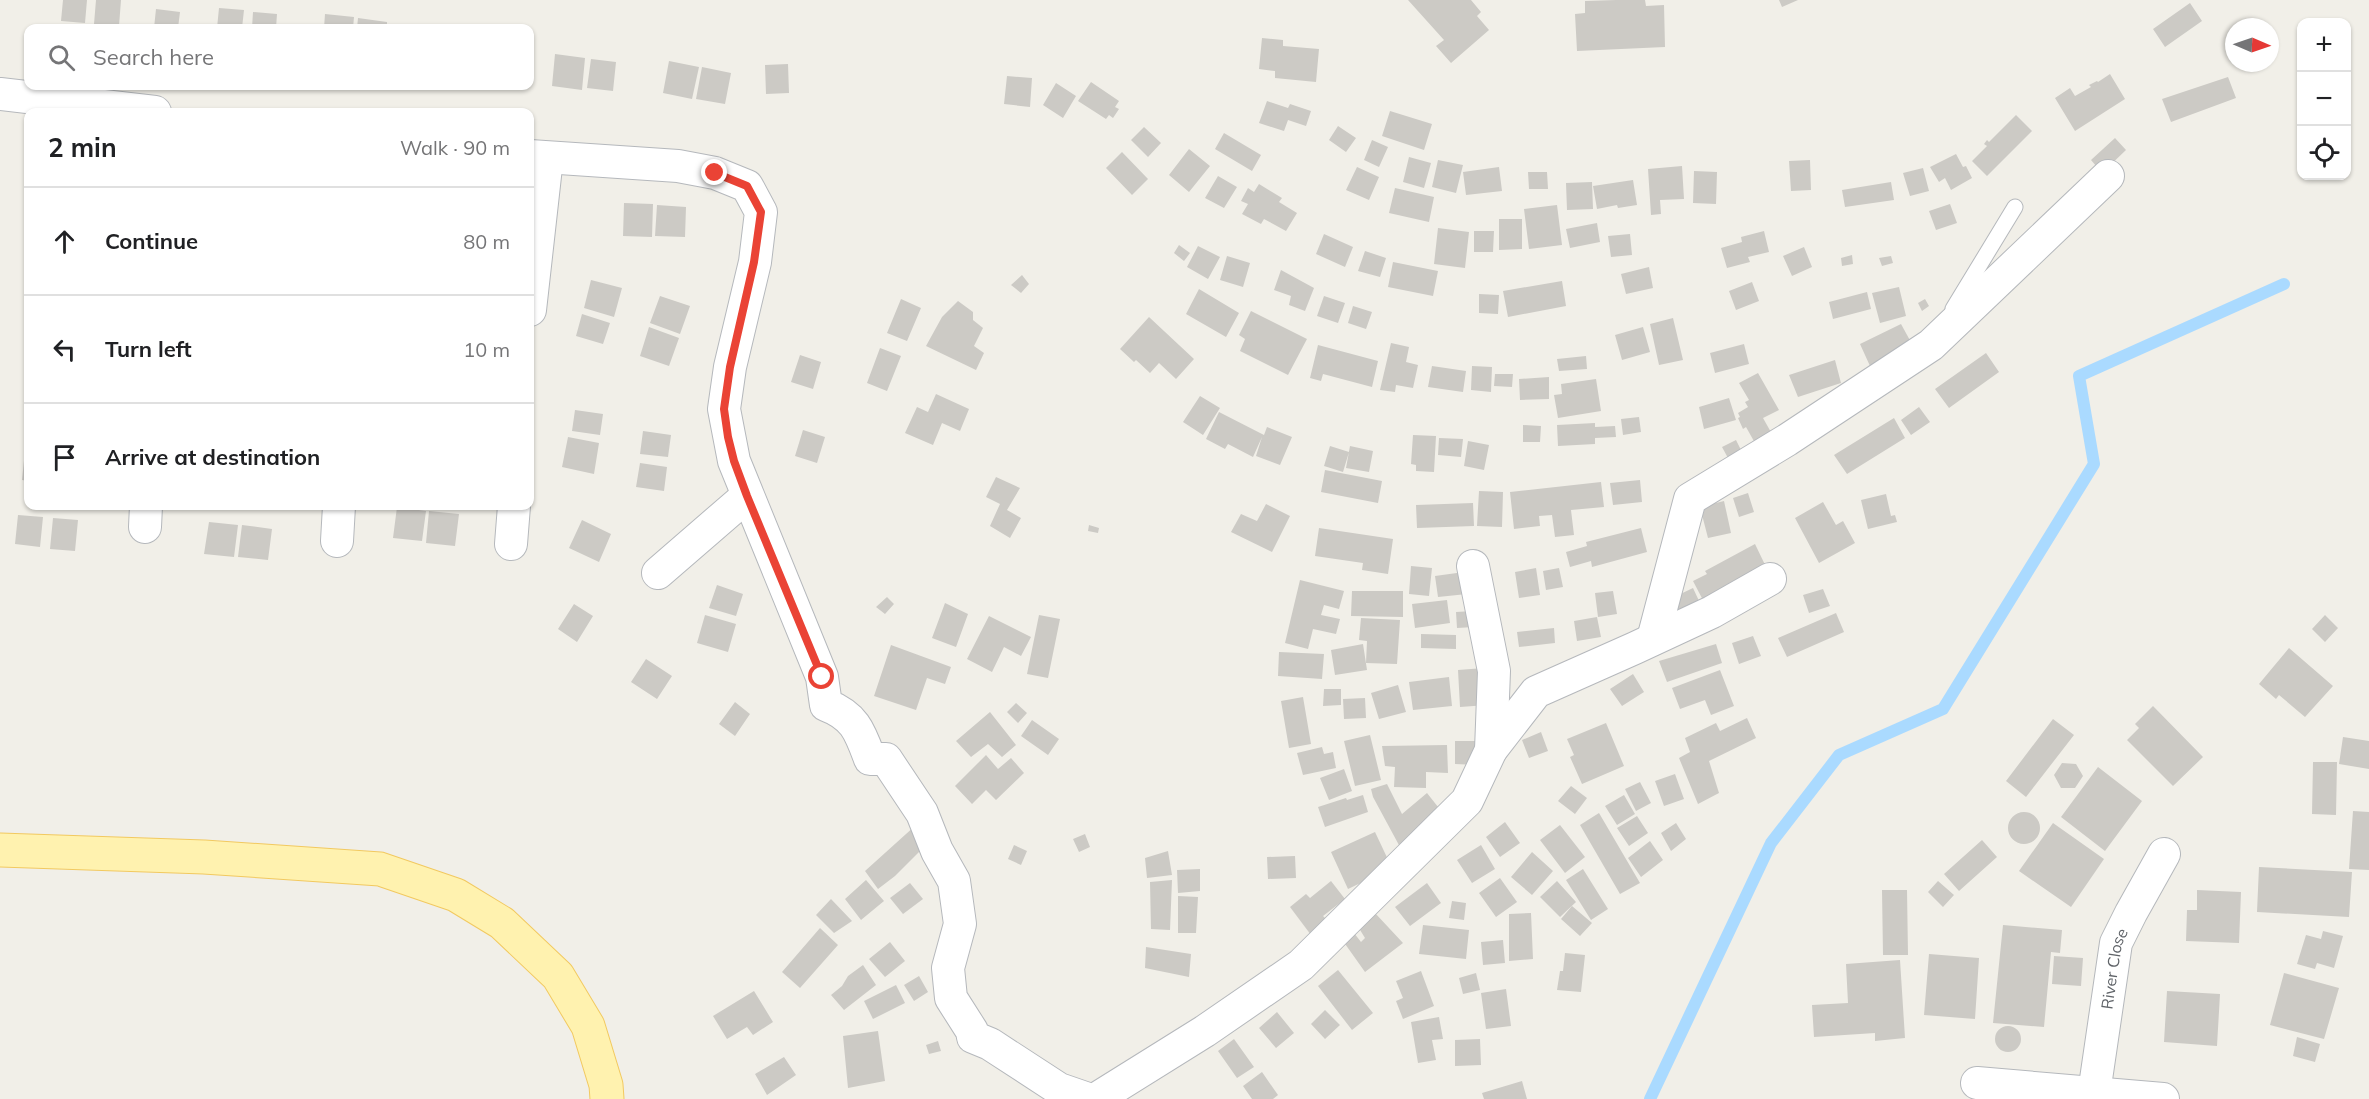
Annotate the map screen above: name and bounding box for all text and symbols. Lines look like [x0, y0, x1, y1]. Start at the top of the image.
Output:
north arrow [2225, 18, 2279, 72]
map controls [2297, 18, 2351, 180]
button: + [2297, 18, 2351, 72]
search box [24, 24, 534, 90]
icon: search [45, 41, 78, 74]
text: Search here [93, 43, 214, 71]
button: − [2297, 72, 2351, 126]
button: locate [2297, 126, 2351, 180]
text: 2 min [48, 131, 117, 164]
text: Walk · 90 m [400, 135, 510, 160]
route end [701, 159, 727, 185]
icon: ahead [48, 225, 81, 258]
text: Continue [105, 227, 198, 255]
text: 80 m [463, 229, 510, 254]
icon: left [48, 333, 81, 366]
text: Turn left [105, 335, 192, 363]
text: 10 m [463, 337, 510, 362]
icon: arrive [48, 441, 81, 474]
text: Arrive at destination [105, 443, 320, 471]
route start [808, 663, 834, 689]
street label: River Close [2096, 925, 2132, 1011]

